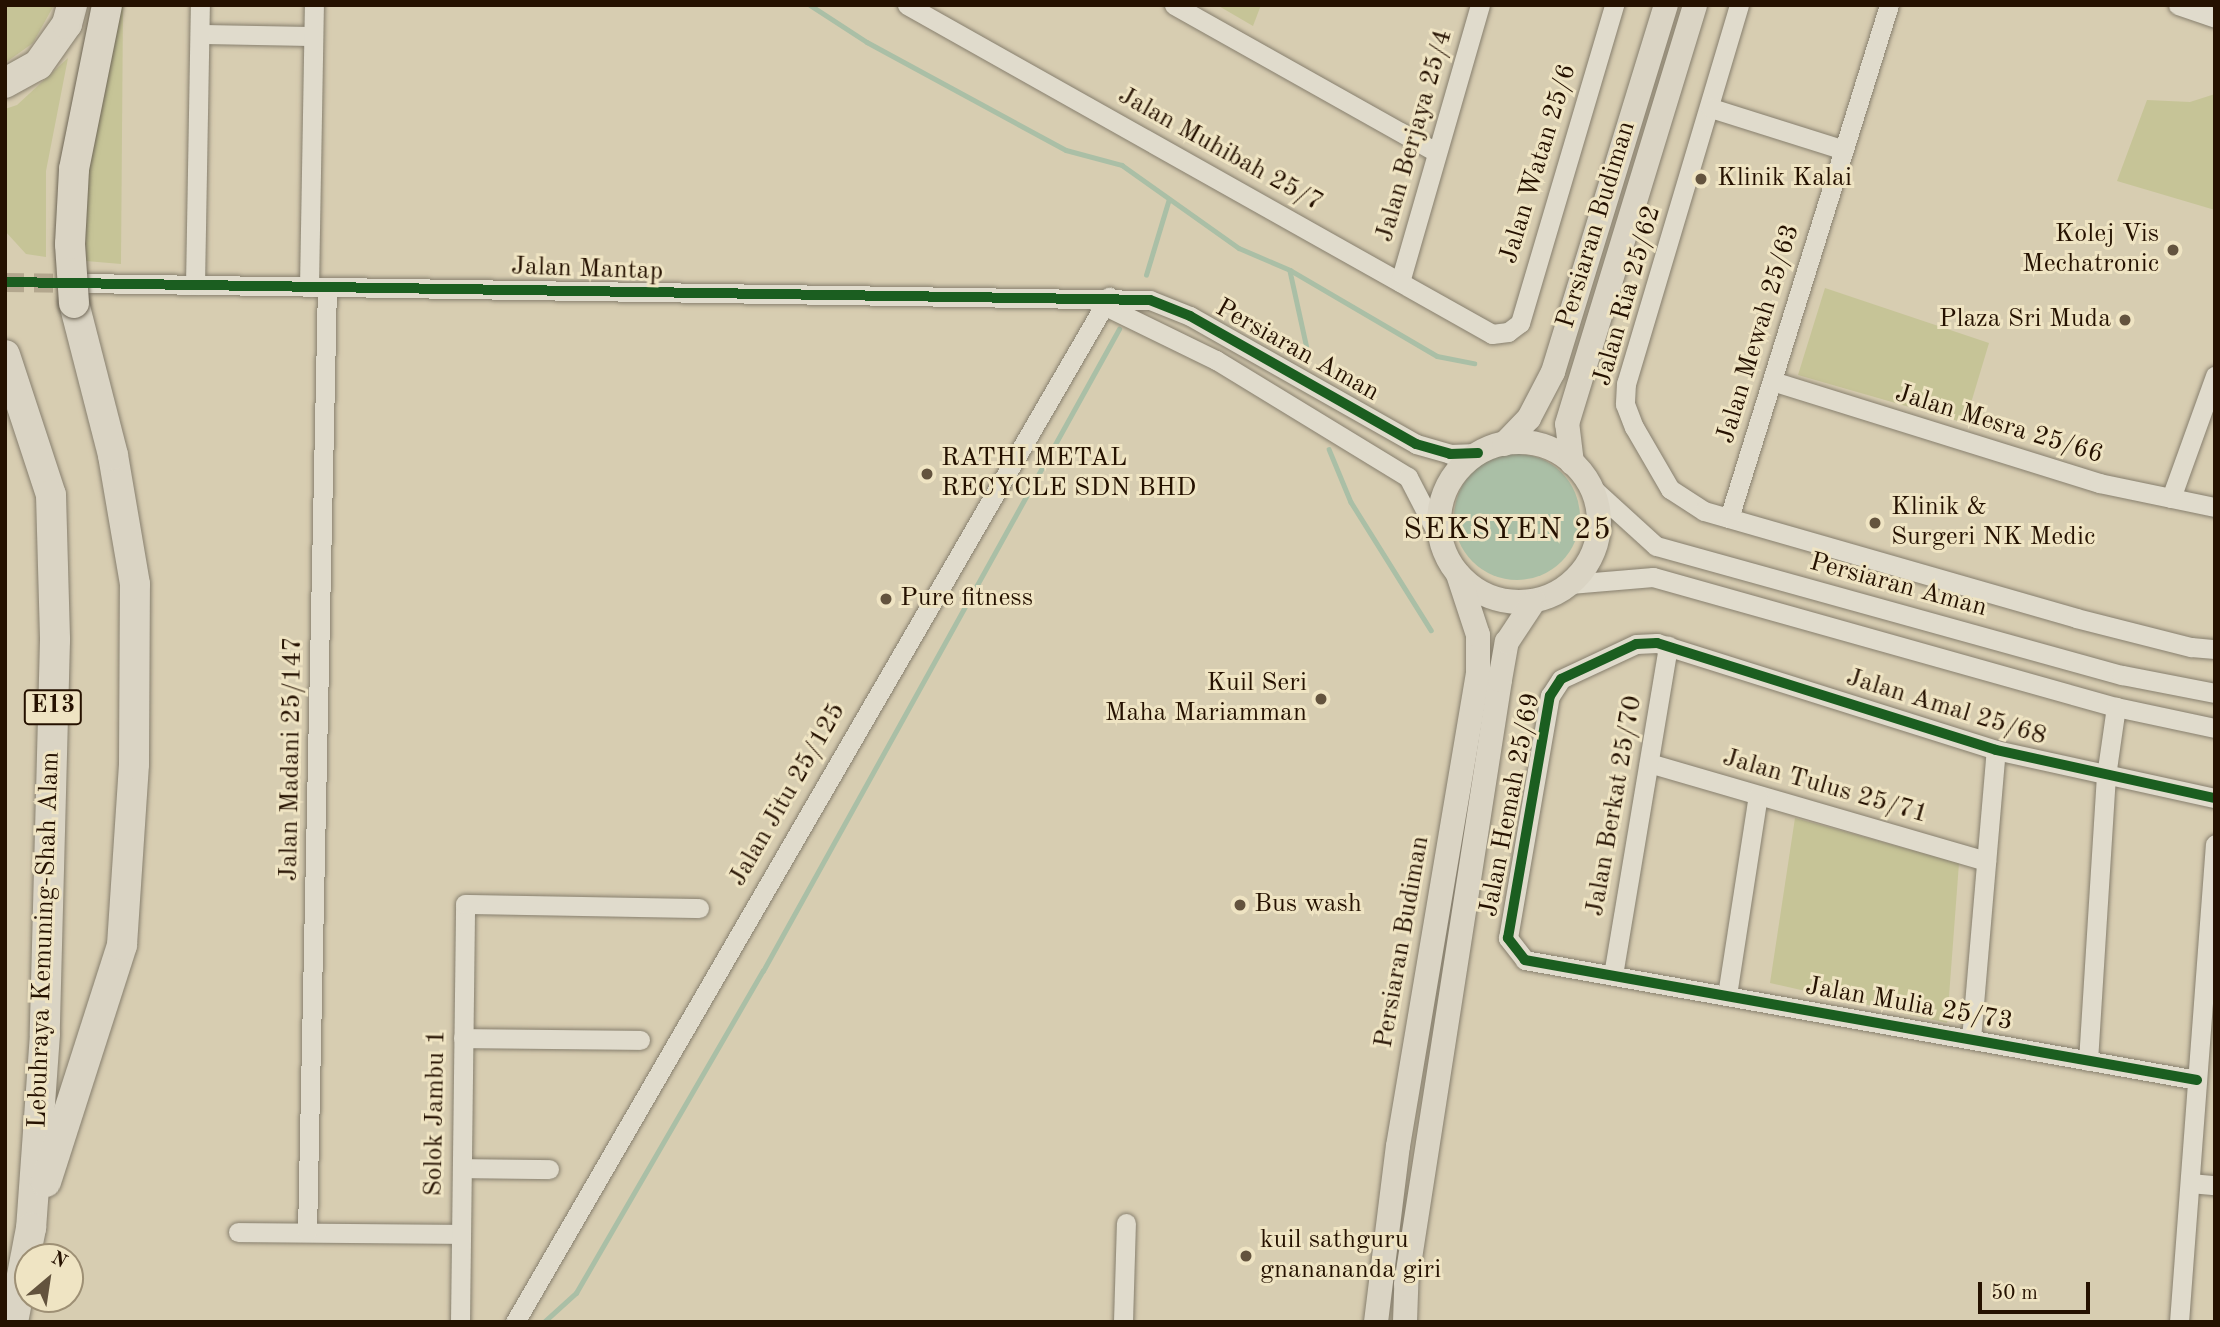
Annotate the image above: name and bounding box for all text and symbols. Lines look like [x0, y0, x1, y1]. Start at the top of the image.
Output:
street label: Jalan Berjaya 25/4 [1370, 26, 1460, 246]
street label: Jalan Watan 25/6 [1494, 61, 1584, 267]
street label: Jalan Muhibah 25/7 [1112, 81, 1328, 219]
street label: Persiaran Budiman [1551, 118, 1643, 332]
place label: Klinik Kalai [1717, 163, 1852, 195]
marker: Klinik Kalai [1691, 169, 1711, 189]
street label: Jalan Ria 25/62 [1587, 202, 1669, 390]
place label: Kolej Vis Mechatronic [2022, 219, 2159, 280]
street label: Jalan Mewah 25/63 [1711, 221, 1807, 447]
marker: Kolej Vis Mechatronic [2165, 242, 2181, 258]
street label: Jalan Mantap [510, 252, 664, 288]
street label: Persiaran Aman [1210, 293, 1384, 409]
place label: Plaza Sri Muda [1939, 304, 2111, 336]
marker: Plaza Sri Muda [2117, 312, 2133, 328]
street label: Jalan Mesra 25/66 [1891, 379, 2107, 471]
place label: RATHI METAL RECYCLE SDN BHD [941, 443, 1196, 504]
marker: RATHI METAL RECYCLE SDN BHD [919, 466, 935, 482]
place label: Klinik & Surgeri NK Medic [1891, 492, 2095, 554]
district label: SEKSYEN 25 [1405, 512, 1611, 548]
marker: Klinik & Surgeri NK Medic [1865, 513, 1885, 533]
street label: Persiaran Aman [1806, 547, 1990, 625]
place label: Pure fitness [900, 583, 1033, 615]
marker: Pure fitness [878, 591, 894, 607]
street label: Jalan Madani 25/147 [274, 636, 310, 882]
street label: Jalan Amal 25/68 [1842, 663, 2050, 753]
place label: Kuil Seri Maha Mariamman [1105, 668, 1307, 730]
road number: E13 [23, 686, 83, 728]
street label: Jalan Hemah 25/69 [1474, 690, 1548, 920]
marker: Kuil Seri Maha Mariamman [1313, 691, 1329, 707]
street label: Jalan Berkat 25/70 [1580, 693, 1650, 919]
street label: Jalan Jitu 25/125 [723, 698, 853, 892]
street label: Jalan Tulus 25/71 [1719, 743, 1931, 831]
street label: Lebuhraya Kemuning-Shah Alam [23, 751, 67, 1129]
street label: Persiaran Budiman [1369, 833, 1437, 1051]
place label: Bus wash [1254, 889, 1362, 921]
marker: Bus wash [1232, 897, 1248, 913]
street label: Jalan Mulia 25/73 [1803, 971, 2015, 1039]
street label: Solok Jambu 1 [419, 1029, 453, 1197]
place label: kuil sathguru gnanananda giri [1260, 1225, 1441, 1286]
north arrow [14, 1243, 84, 1313]
marker: kuil sathguru gnanananda giri [1238, 1248, 1254, 1264]
text: N [47, 1249, 69, 1273]
scale bar [1982, 1268, 2094, 1312]
text: 50 m [1991, 1283, 2038, 1304]

